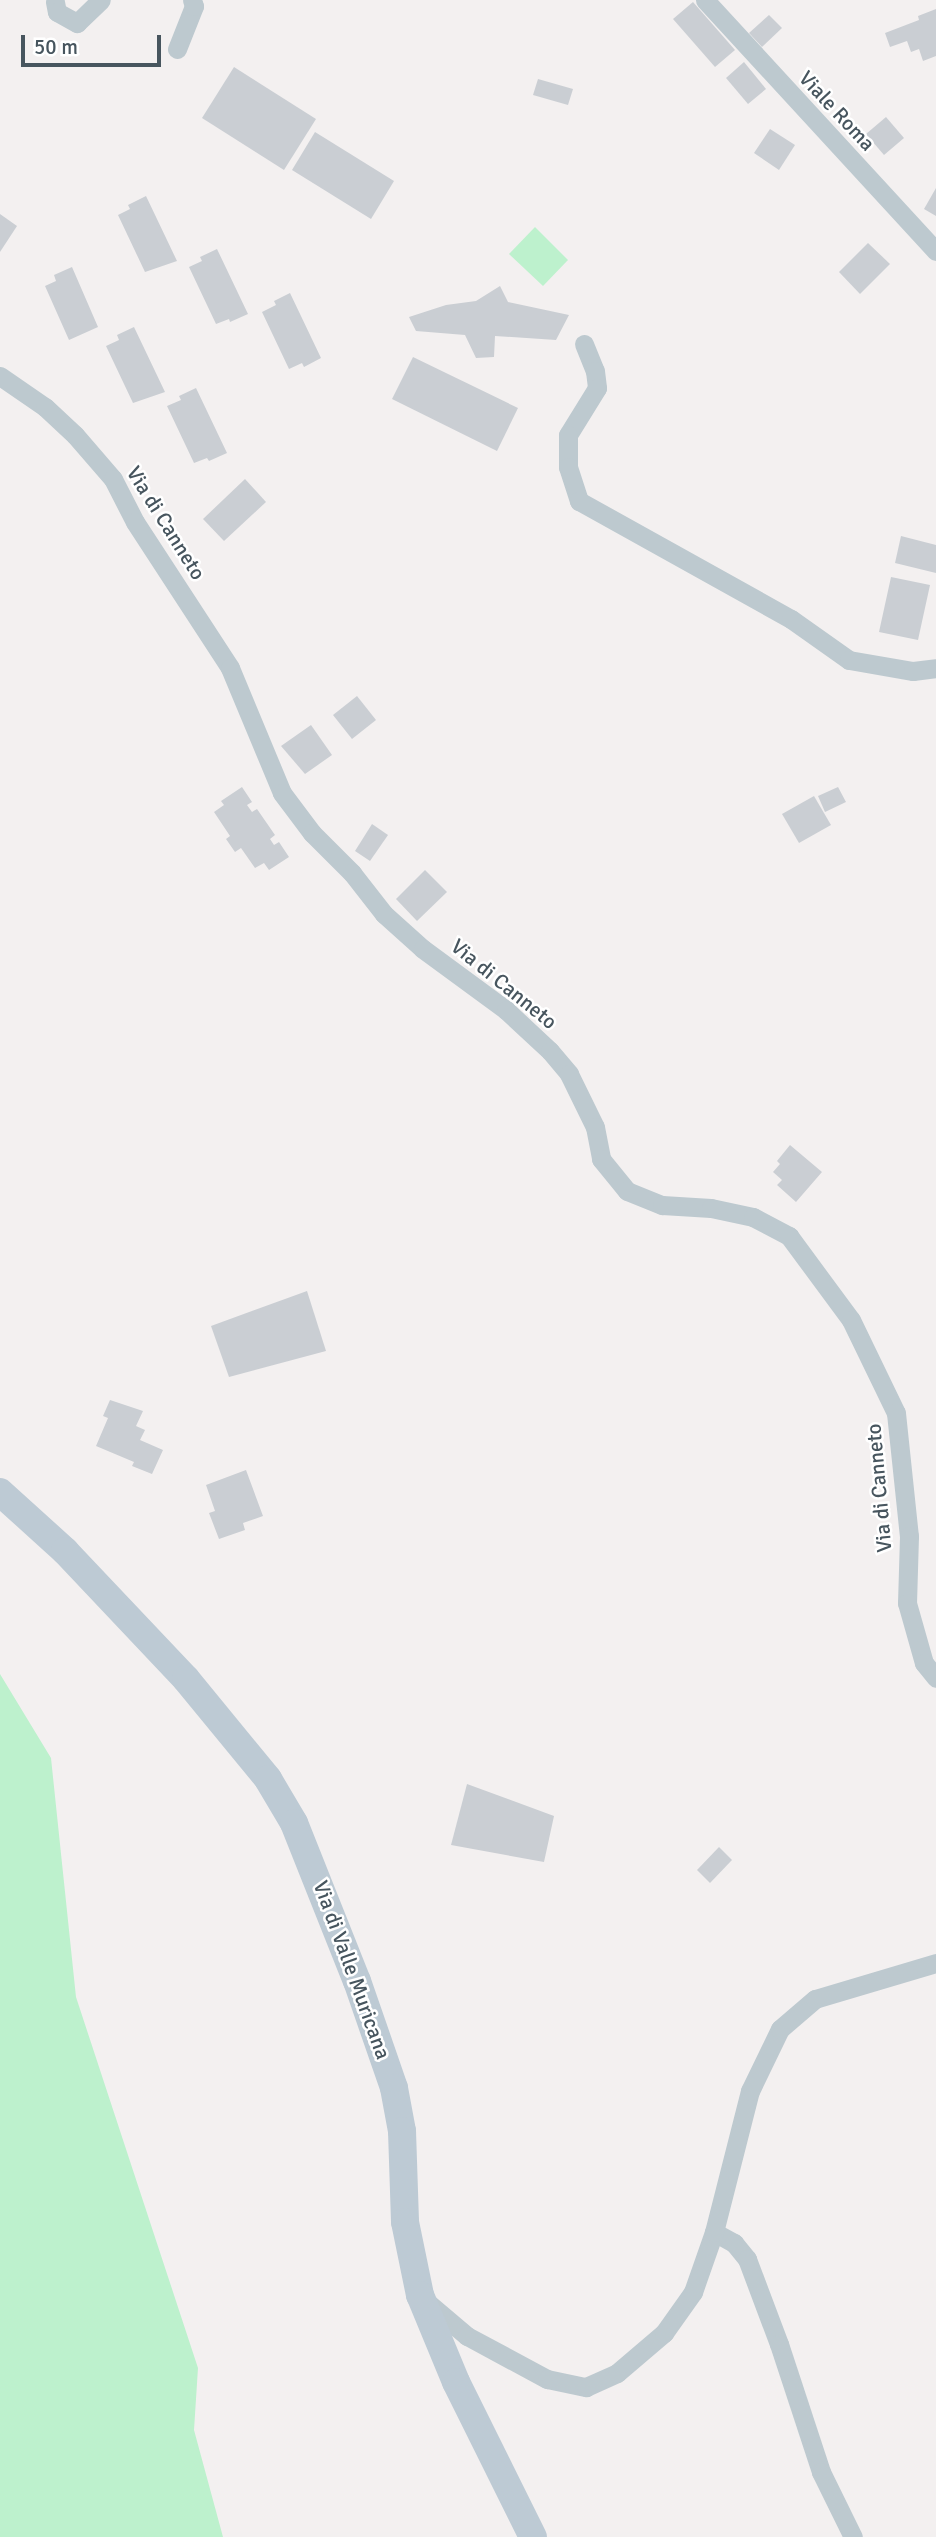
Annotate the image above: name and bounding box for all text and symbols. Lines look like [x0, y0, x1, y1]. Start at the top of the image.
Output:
scale bar [24, 21, 164, 65]
text: 50 m [34, 34, 78, 60]
street label: Viale Roma [794, 66, 880, 156]
street label: Via di Canneto [121, 462, 211, 584]
street label: Via di Canneto [446, 934, 562, 1034]
street label: Via di Canneto [861, 1423, 897, 1553]
street label: Via di Valle Muricana [308, 1877, 396, 2063]

